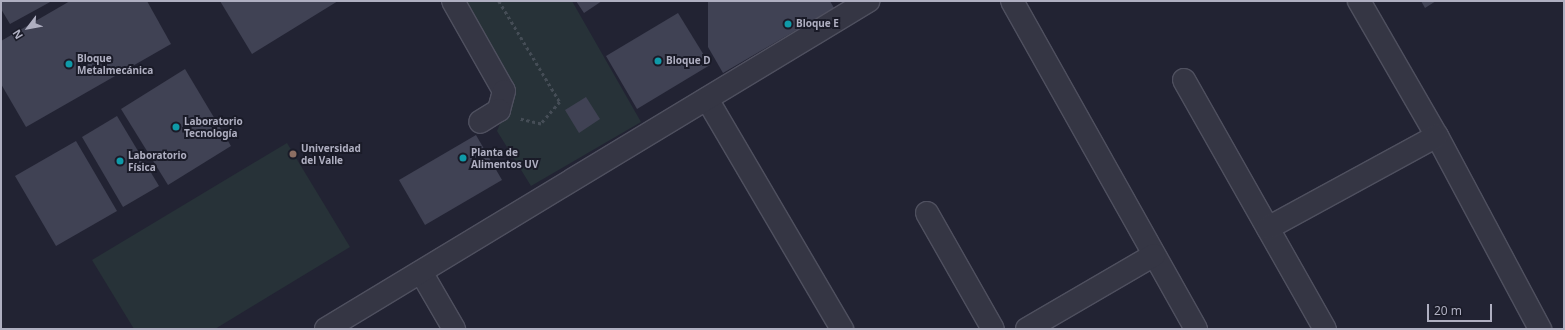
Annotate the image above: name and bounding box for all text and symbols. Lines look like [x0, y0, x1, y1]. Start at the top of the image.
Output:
north arrow [8, 8, 48, 48]
place label: Bloque E [796, 18, 839, 30]
marker: Bloque E [783, 19, 793, 29]
text: N [9, 27, 26, 42]
place label: Bloque Metalmecánica [77, 52, 153, 76]
place label: Bloque D [666, 55, 711, 67]
marker: Bloque D [653, 56, 663, 66]
marker: Bloque Metalmecánica [64, 59, 74, 69]
place label: Laboratorio Tecnología [184, 115, 243, 138]
marker: Laboratorio Tecnología [171, 122, 181, 132]
place label: Universidad del Valle [301, 142, 361, 166]
place label: Planta de Alimentos UV [471, 146, 538, 170]
place label: Laboratorio Física [128, 149, 187, 172]
marker: Universidad del Valle [288, 149, 298, 159]
marker: Planta de Alimentos UV [458, 153, 468, 163]
marker: Laboratorio Física [115, 156, 125, 166]
scale bar [1429, 296, 1494, 322]
text: 20 m [1434, 302, 1462, 319]

